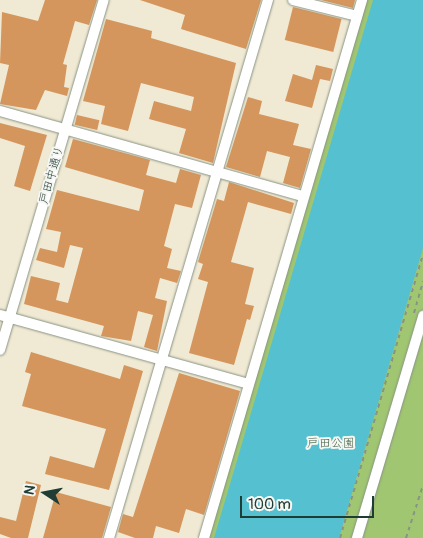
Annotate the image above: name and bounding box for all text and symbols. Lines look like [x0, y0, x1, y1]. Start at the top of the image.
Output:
street label: 戸田中通り [37, 144, 67, 206]
park label: 戸田公園 [307, 437, 355, 451]
north arrow [20, 468, 70, 518]
text: N [21, 484, 39, 496]
scale bar [243, 486, 377, 518]
text: 100 m [248, 495, 291, 514]

